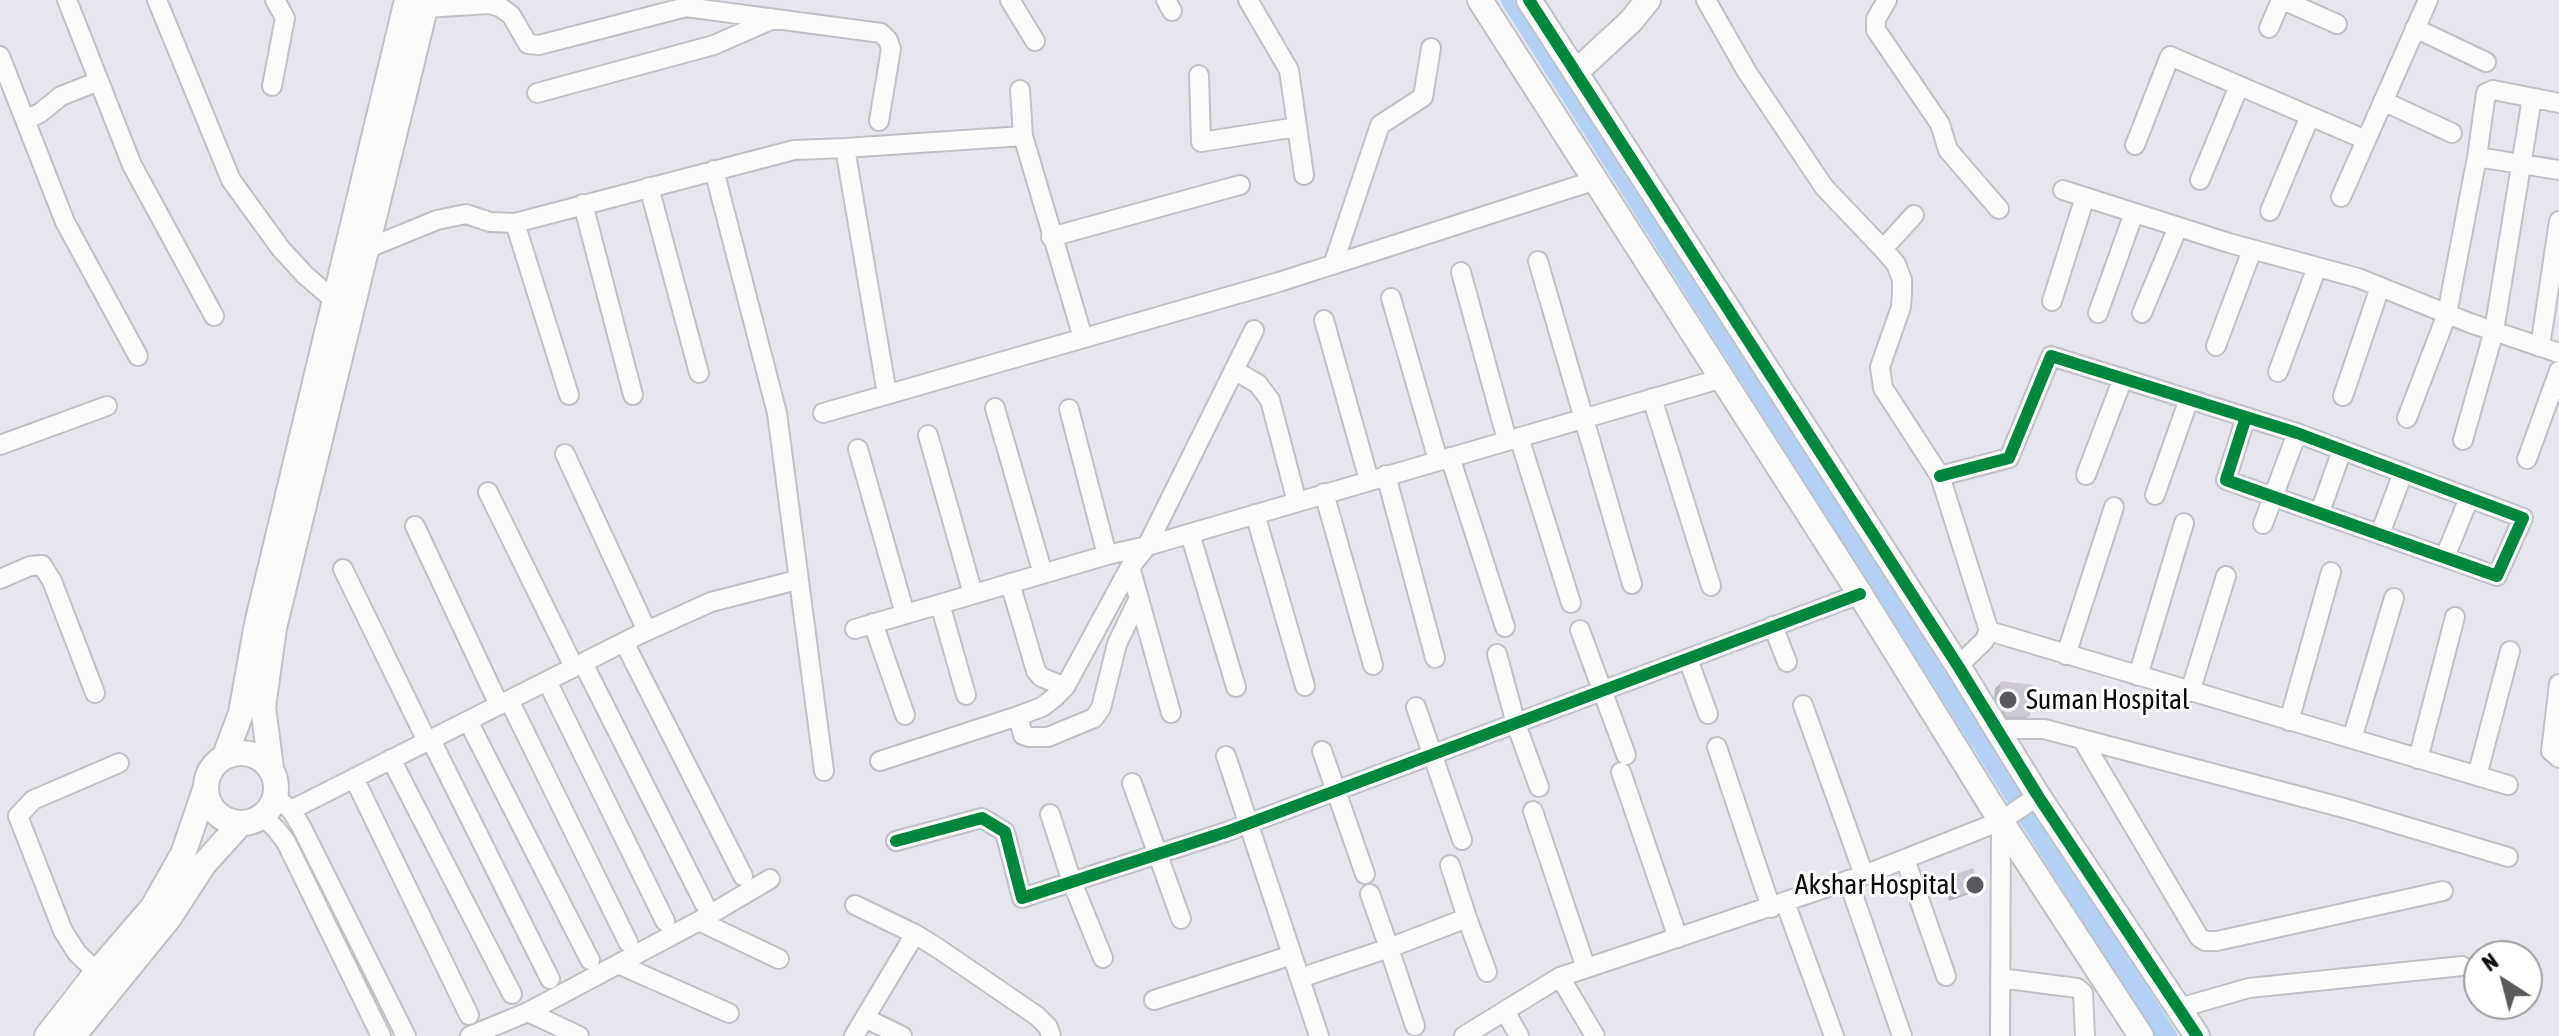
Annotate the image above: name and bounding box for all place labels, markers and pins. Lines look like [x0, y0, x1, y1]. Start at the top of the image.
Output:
place label: Suman Hospital [2026, 683, 2189, 717]
marker: Suman Hospital [1997, 689, 2019, 711]
place label: Akshar Hospital [1795, 868, 1957, 902]
marker: Akshar Hospital [1964, 874, 1986, 896]

